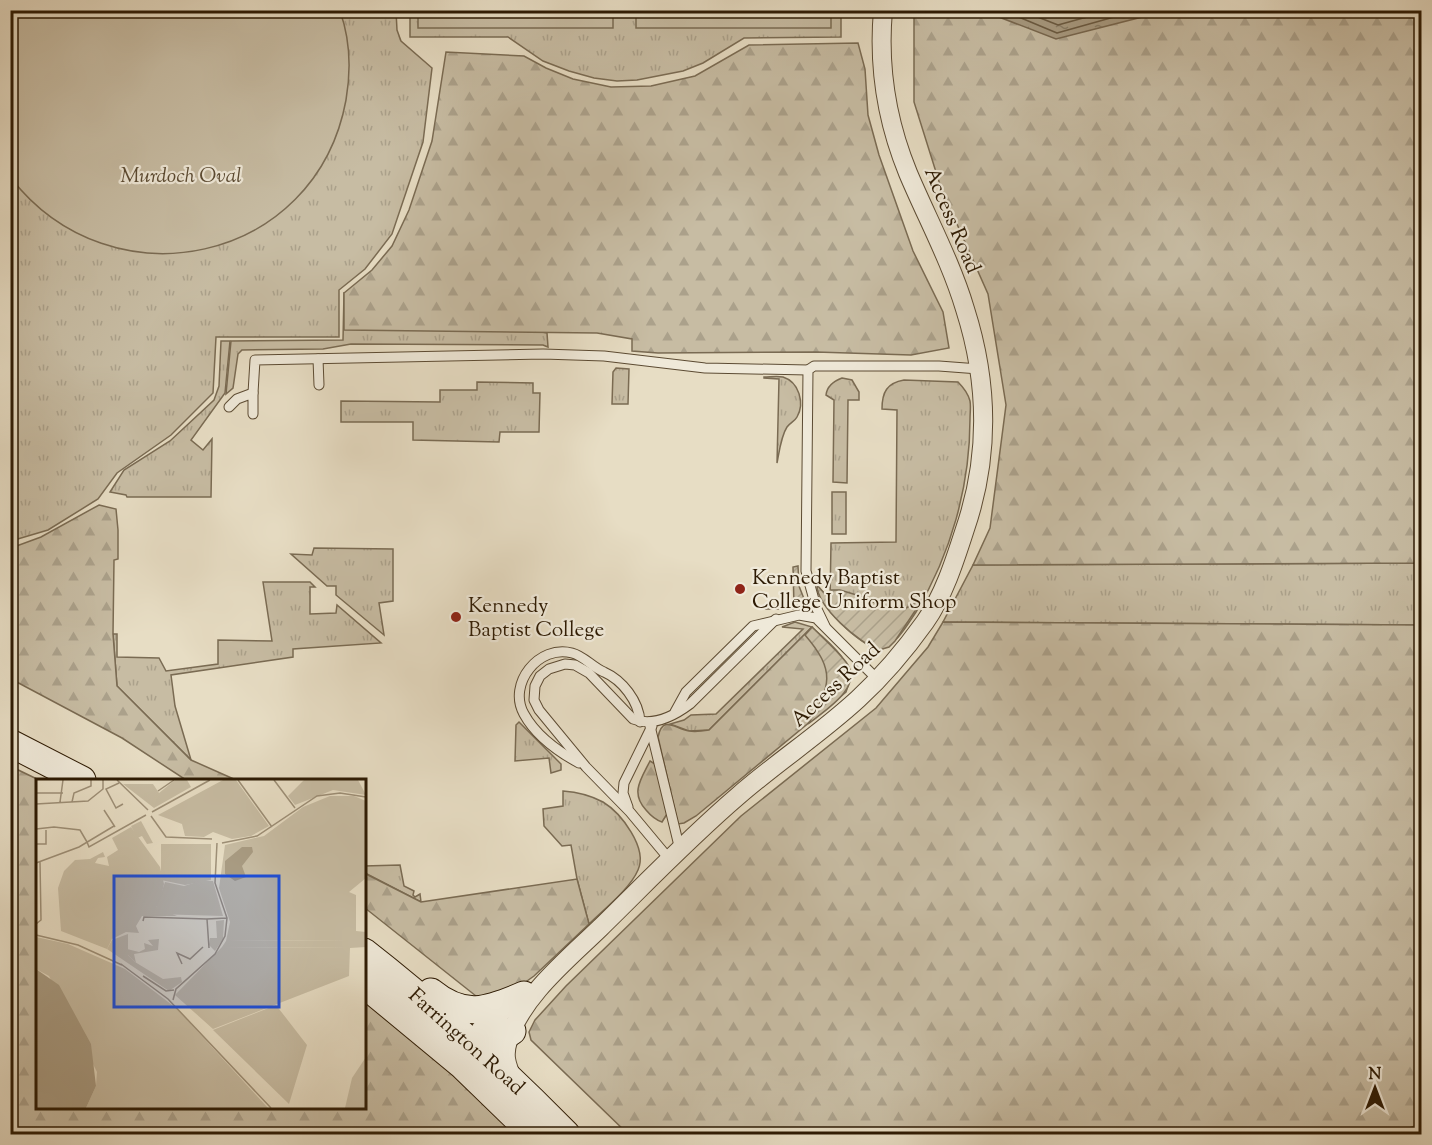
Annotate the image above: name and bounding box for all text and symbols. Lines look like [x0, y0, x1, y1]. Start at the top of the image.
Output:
park label: Murdoch Oval [120, 162, 242, 192]
street label: Access Road [915, 163, 987, 279]
place label: Kennedy Baptist College Uniform Shop [752, 564, 957, 618]
marker: Kennedy Baptist College Uniform Shop [733, 582, 747, 596]
place label: Kennedy Baptist College [468, 592, 604, 646]
marker: Kennedy Baptist College [449, 610, 463, 624]
street label: Access Road [785, 636, 888, 735]
inset map [36, 779, 366, 1109]
street label: Farrington Road [401, 982, 531, 1103]
north arrow [1345, 1058, 1405, 1118]
text: N [1369, 1064, 1382, 1087]

